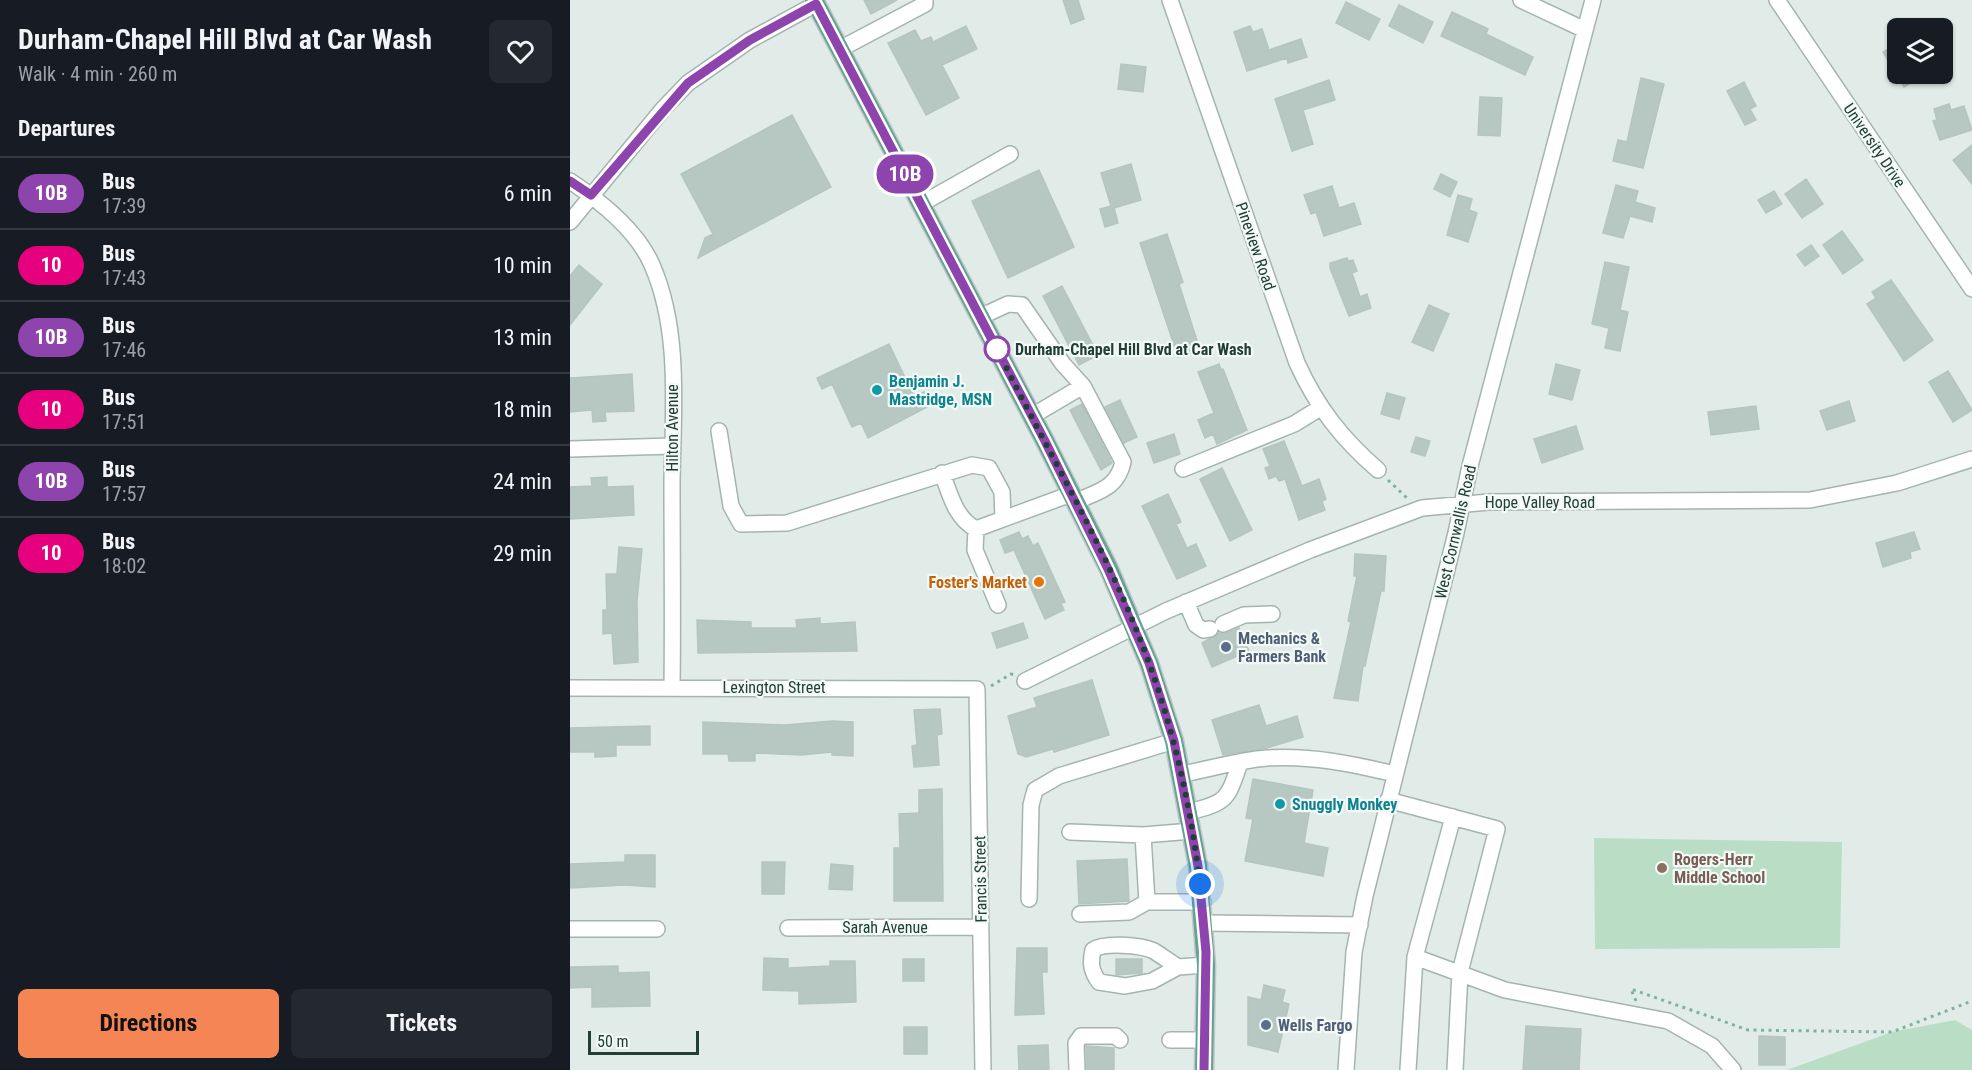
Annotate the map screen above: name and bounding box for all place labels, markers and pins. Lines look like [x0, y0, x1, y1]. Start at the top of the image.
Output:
marker: Durham-Chapel Hill Blvd at Car Wash [984, 336, 1010, 362]
place label: Durham-Chapel Hill Blvd at Car Wash [1015, 340, 1252, 359]
place label: Benjamin J. Mastridge, MSN [889, 372, 992, 409]
marker: Benjamin J. Mastridge, MSN [870, 383, 884, 397]
place label: Foster's Market [928, 573, 1027, 592]
marker: Foster's Market [1032, 575, 1046, 589]
place label: Mechanics & Farmers Bank [1238, 629, 1326, 666]
marker: Mechanics & Farmers Bank [1219, 640, 1233, 654]
place label: Snuggly Monkey [1292, 795, 1397, 814]
marker: Snuggly Monkey [1273, 797, 1287, 811]
place label: Rogers-Herr Middle School [1674, 850, 1765, 887]
marker: Rogers-Herr Middle School [1655, 861, 1669, 875]
place label: Wells Fargo [1278, 1016, 1353, 1035]
marker: Wells Fargo [1259, 1018, 1273, 1032]

